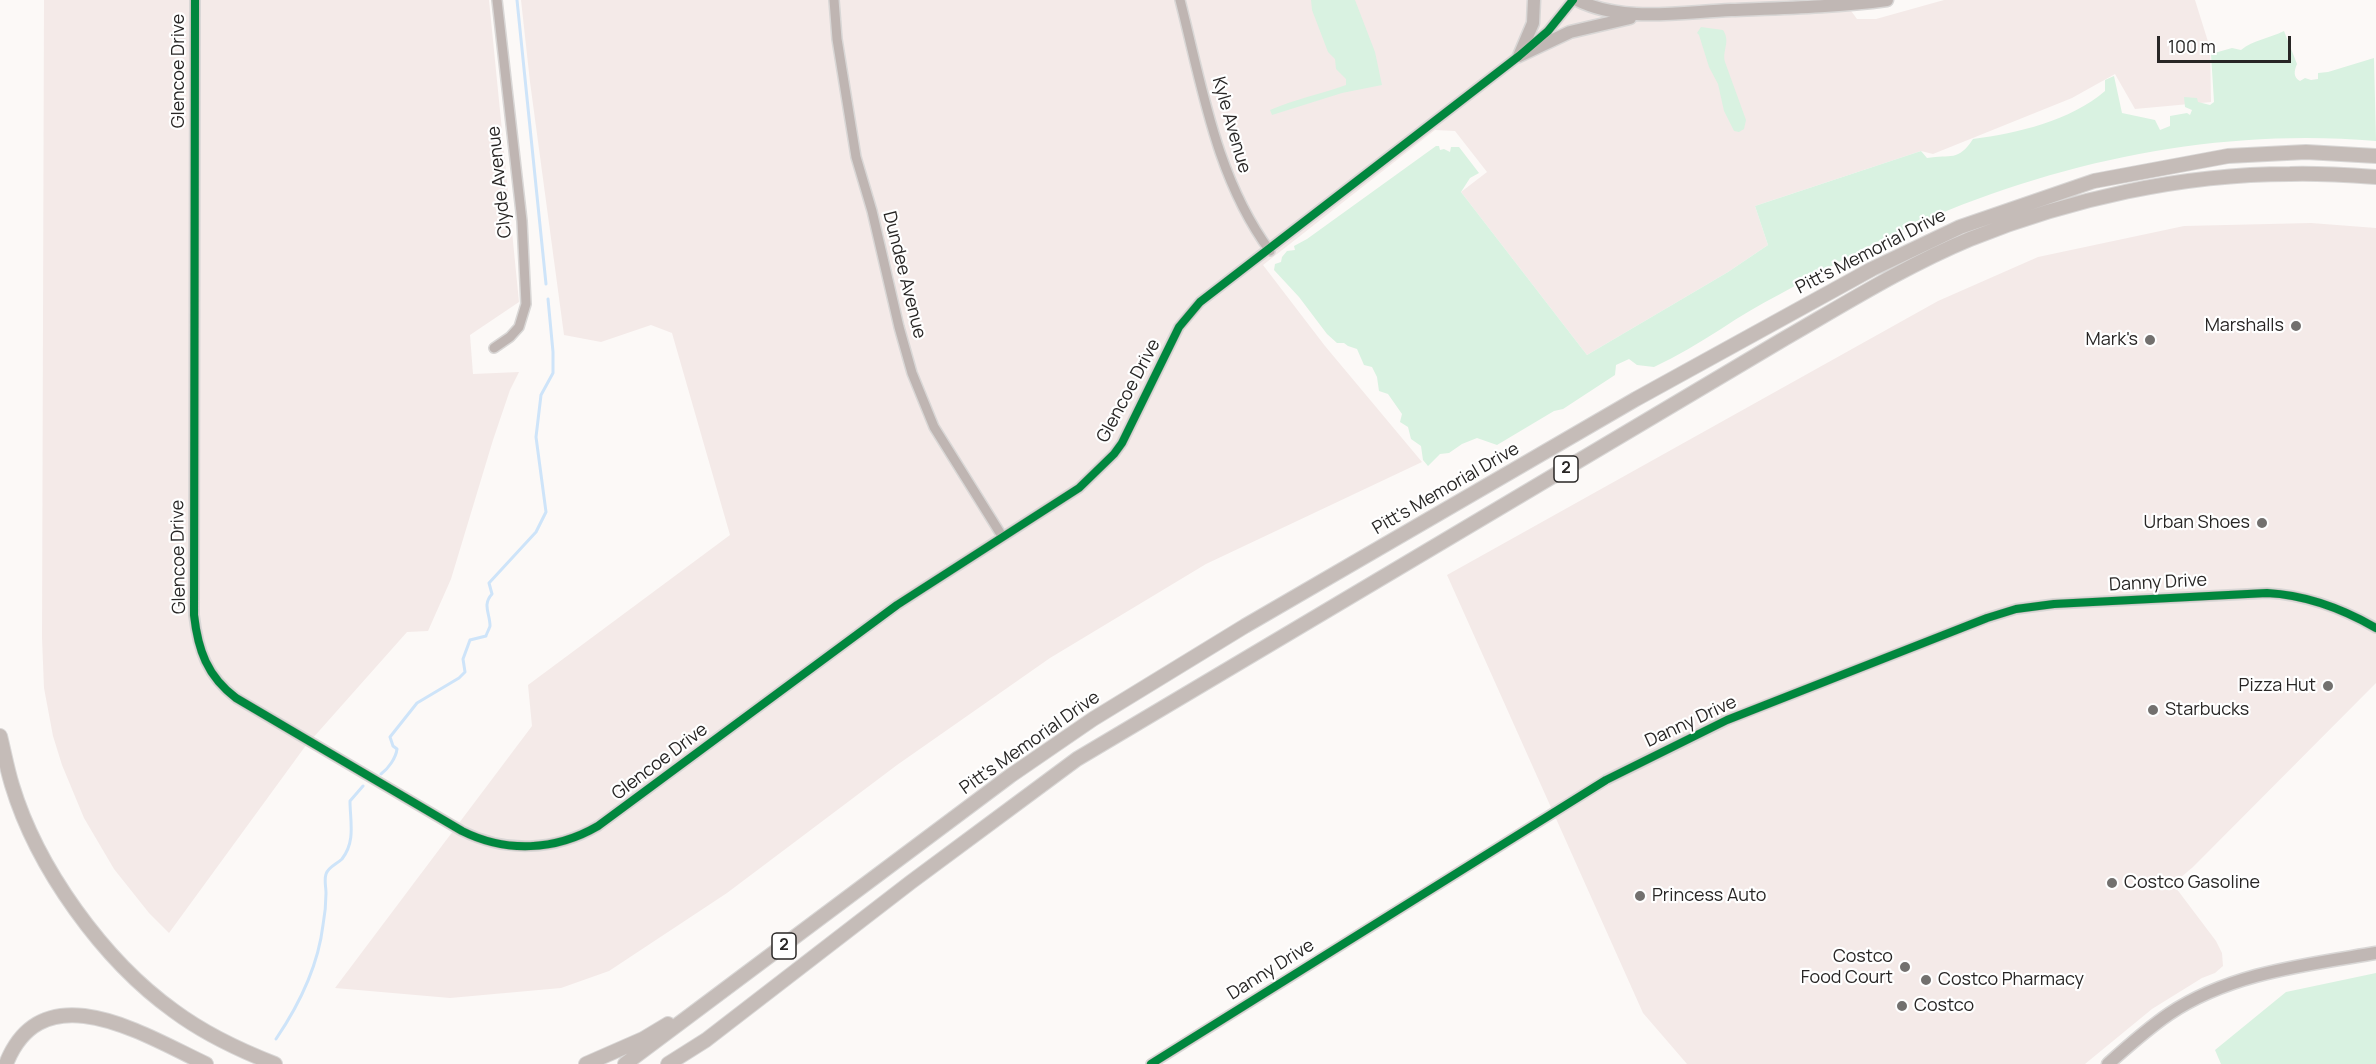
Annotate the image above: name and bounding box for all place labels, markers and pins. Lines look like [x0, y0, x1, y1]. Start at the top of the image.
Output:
place label: Marshalls [2205, 315, 2284, 337]
marker: Marshalls [2289, 319, 2303, 333]
place label: Mark's [2086, 329, 2138, 351]
marker: Mark's [2143, 333, 2157, 347]
place label: Urban Shoes [2144, 512, 2250, 534]
marker: Urban Shoes [2255, 516, 2269, 530]
place label: Pizza Hut [2239, 675, 2316, 697]
marker: Pizza Hut [2321, 679, 2335, 693]
place label: Starbucks [2165, 699, 2249, 721]
marker: Starbucks [2146, 703, 2160, 717]
place label: Costco Gasoline [2124, 872, 2260, 894]
marker: Costco Gasoline [2105, 876, 2119, 890]
place label: Princess Auto [1652, 885, 1767, 907]
marker: Princess Auto [1633, 889, 1647, 903]
place label: Costco Food Court [1801, 946, 1893, 988]
marker: Costco Food Court [1898, 960, 1912, 974]
place label: Costco Pharmacy [1938, 969, 2084, 991]
marker: Costco Pharmacy [1919, 973, 1933, 987]
place label: Costco [1914, 995, 1974, 1017]
marker: Costco [1895, 999, 1909, 1013]

